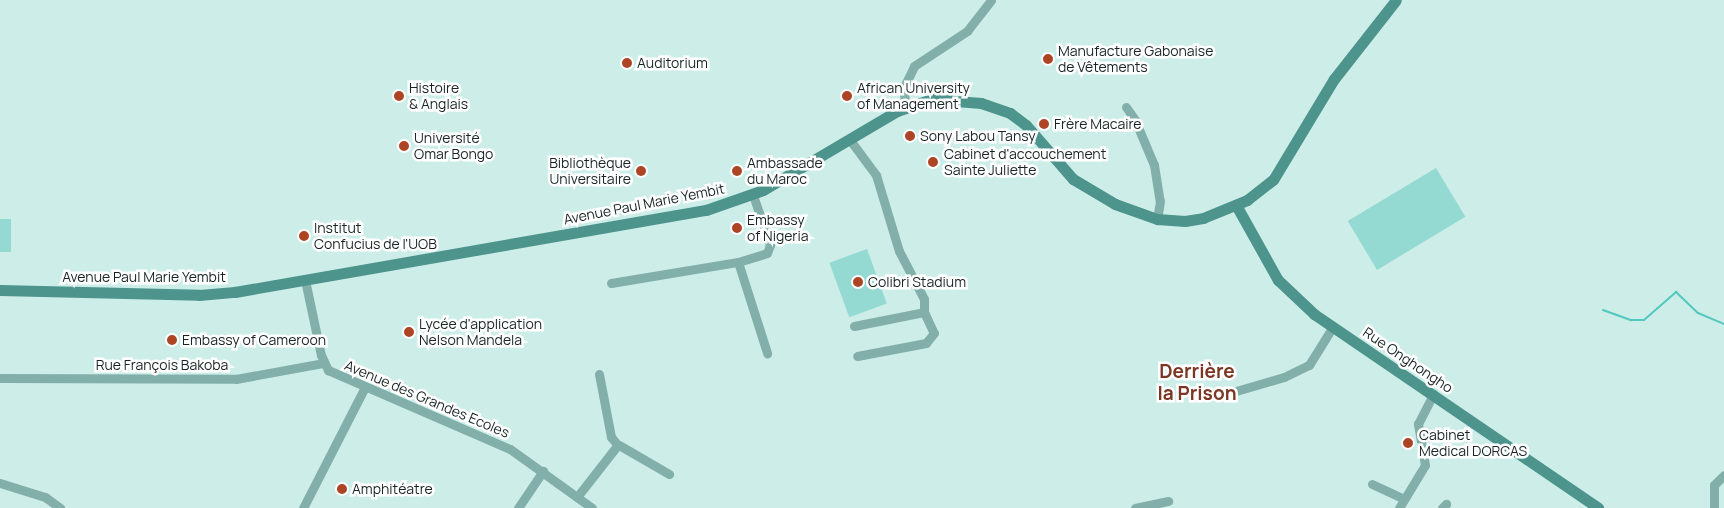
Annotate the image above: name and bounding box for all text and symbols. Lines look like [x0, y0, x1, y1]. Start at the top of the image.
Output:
place label: Manufacture Gabonaise de Vêtements [1058, 43, 1213, 75]
marker: Manufacture Gabonaise de Vêtements [1042, 53, 1054, 65]
place label: Auditorium [637, 55, 708, 71]
marker: Auditorium [621, 57, 633, 69]
place label: Histoire & Anglais [409, 80, 468, 112]
place label: African University of Management [857, 80, 970, 112]
marker: Histoire & Anglais [393, 90, 405, 102]
marker: African University of Management [841, 90, 853, 102]
place label: Frère Macaire [1054, 116, 1142, 132]
marker: Frère Macaire [1038, 118, 1050, 130]
place label: Sony Labou Tansy [920, 128, 1036, 144]
place label: Université Omar Bongo [414, 130, 493, 162]
marker: Sony Labou Tansy [904, 130, 916, 142]
marker: Université Omar Bongo [398, 140, 410, 152]
place label: Cabinet d'accouchement Sainte Juliette [944, 146, 1106, 178]
place label: Bibliothèque Universitaire [549, 155, 631, 188]
place label: Ambassade du Maroc [747, 155, 823, 188]
marker: Cabinet d'accouchement Sainte Juliette [926, 155, 940, 169]
marker: Bibliothèque Universitaire [635, 165, 647, 177]
marker: Ambassade du Maroc [731, 165, 743, 177]
street label: Avenue Paul Marie Yembit [562, 180, 726, 228]
place label: Embassy of Nigeria [747, 212, 808, 244]
place label: Institut Confucius de l'UOB [314, 220, 437, 252]
marker: Embassy of Nigeria [731, 222, 743, 234]
marker: Institut Confucius de l'UOB [298, 230, 310, 242]
street label: Avenue Paul Marie Yembit [62, 269, 226, 285]
place label: Colibri Stadium [868, 274, 966, 290]
marker: Colibri Stadium [852, 276, 864, 288]
place label: Lycée d'application Nelson Mandela [419, 316, 542, 348]
street label: Rue Onghongho [1360, 324, 1456, 396]
marker: Lycée d'application Nelson Mandela [403, 326, 415, 338]
place label: Embassy of Cameroon [182, 332, 326, 348]
marker: Embassy of Cameroon [166, 334, 178, 346]
street label: Rue François Bakoba [96, 357, 228, 373]
street label: Avenue des Grandes Ecoles [342, 357, 512, 441]
district label: Derrière la Prison [1157, 361, 1237, 405]
place label: Cabinet Medical DORCAS [1419, 427, 1527, 460]
marker: Cabinet Medical DORCAS [1401, 436, 1415, 450]
place label: Amphitéatre [352, 481, 433, 497]
marker: Amphitéatre [336, 483, 348, 495]

